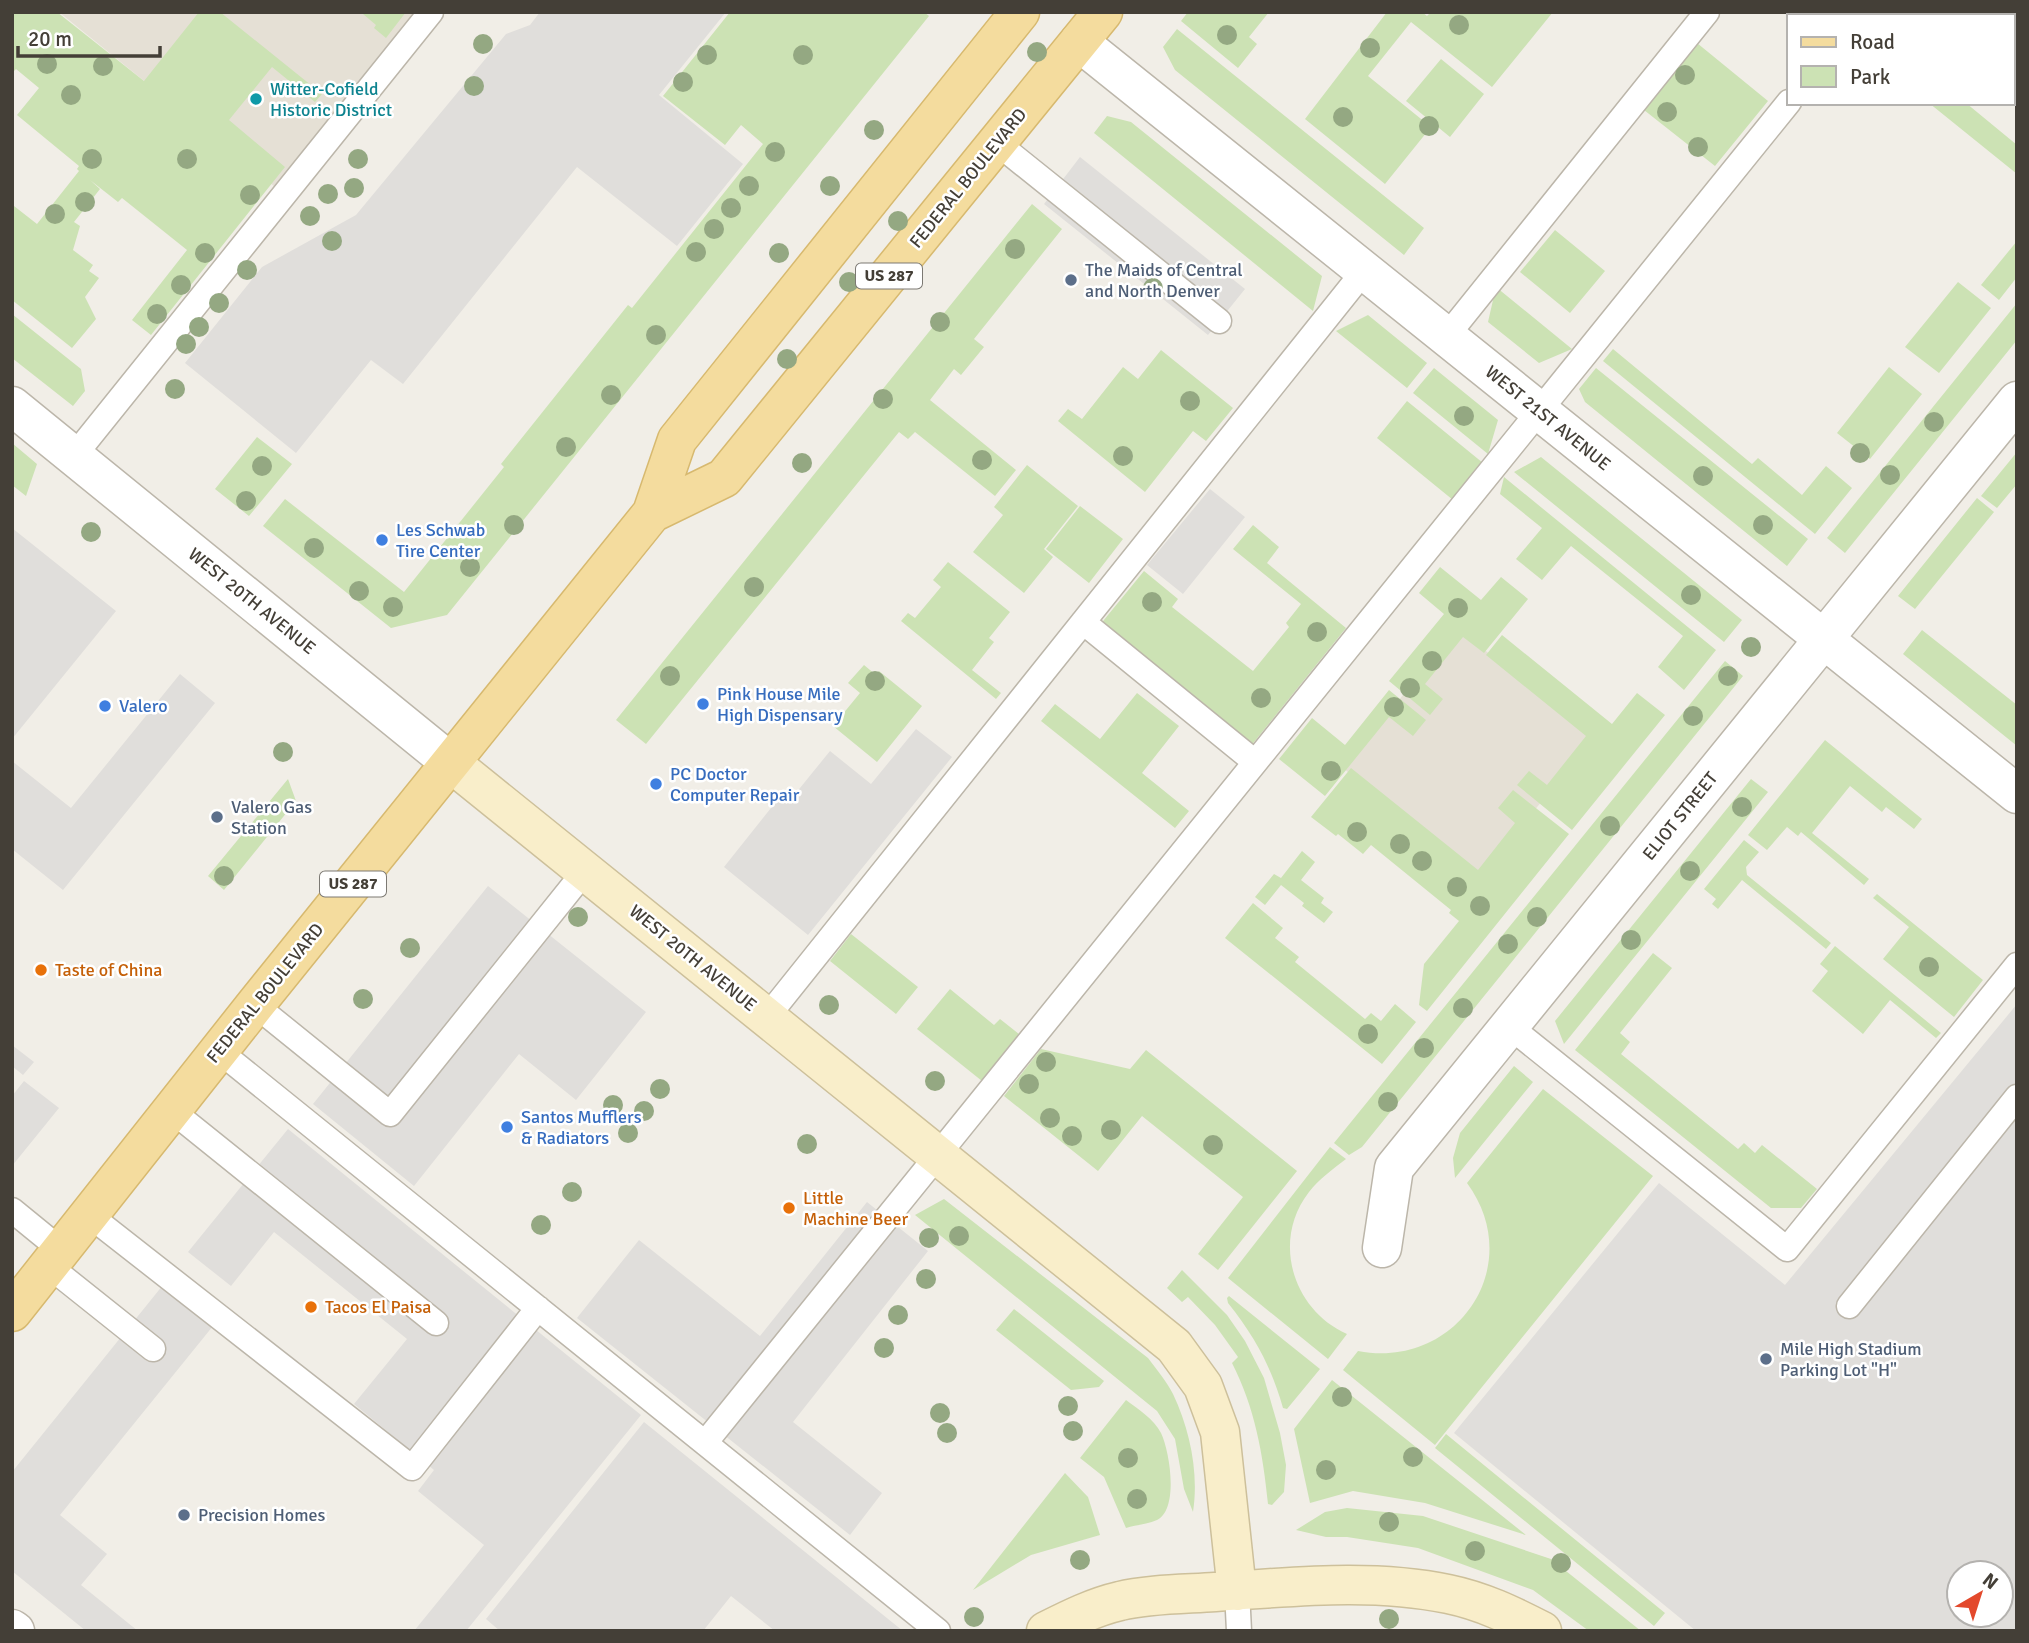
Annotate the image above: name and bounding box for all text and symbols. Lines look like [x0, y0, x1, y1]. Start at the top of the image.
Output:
scale bar [18, 14, 159, 58]
legend [1787, 14, 2015, 105]
text: 20 m [28, 26, 72, 52]
text: Road [1850, 29, 1895, 55]
text: Park [1850, 64, 1891, 90]
place label: Witter-Cofield Historic District [270, 78, 392, 121]
marker: Witter-Cofield Historic District [248, 91, 264, 107]
street label: FEDERAL BOULEVARD [905, 104, 1031, 252]
place label: The Maids of Central and North Denver [1085, 259, 1243, 302]
road number: US 287 [856, 264, 922, 288]
marker: The Maids of Central and North Denver [1063, 272, 1079, 288]
street label: WEST 21ST AVENUE [1481, 361, 1615, 475]
place label: Les Schwab Tire Center [396, 519, 485, 562]
marker: Les Schwab Tire Center [374, 532, 390, 548]
street label: WEST 20TH AVENUE [184, 543, 320, 659]
place label: Pink House Mile High Dispensary [717, 683, 843, 726]
place label: Valero [119, 695, 168, 717]
marker: Pink House Mile High Dispensary [695, 696, 711, 712]
marker: Valero [97, 698, 113, 714]
place label: PC Doctor Computer Repair [670, 763, 800, 806]
street label: ELIOT STREET [1638, 767, 1722, 865]
marker: PC Doctor Computer Repair [648, 776, 664, 792]
place label: Valero Gas Station [231, 796, 312, 839]
marker: Valero Gas Station [209, 809, 225, 825]
road number: US 287 [320, 872, 386, 897]
street label: WEST 20TH AVENUE [625, 900, 761, 1016]
street label: FEDERAL BOULEVARD [202, 919, 328, 1067]
place label: Taste of China [55, 959, 162, 981]
marker: Taste of China [33, 962, 49, 978]
place label: Santos Mufflers & Radiators [521, 1106, 642, 1149]
marker: Santos Mufflers & Radiators [499, 1119, 515, 1135]
place label: Little Machine Beer [803, 1187, 908, 1230]
marker: Little Machine Beer [781, 1200, 797, 1216]
place label: Tacos El Paisa [325, 1296, 431, 1318]
marker: Tacos El Paisa [303, 1299, 319, 1315]
place label: Mile High Stadium Parking Lot "H" [1780, 1338, 1922, 1381]
marker: Mile High Stadium Parking Lot "H" [1758, 1351, 1774, 1367]
place label: Precision Homes [198, 1504, 326, 1526]
marker: Precision Homes [176, 1507, 192, 1523]
north arrow [1945, 1559, 2015, 1629]
text: N [1977, 1568, 2003, 1595]

